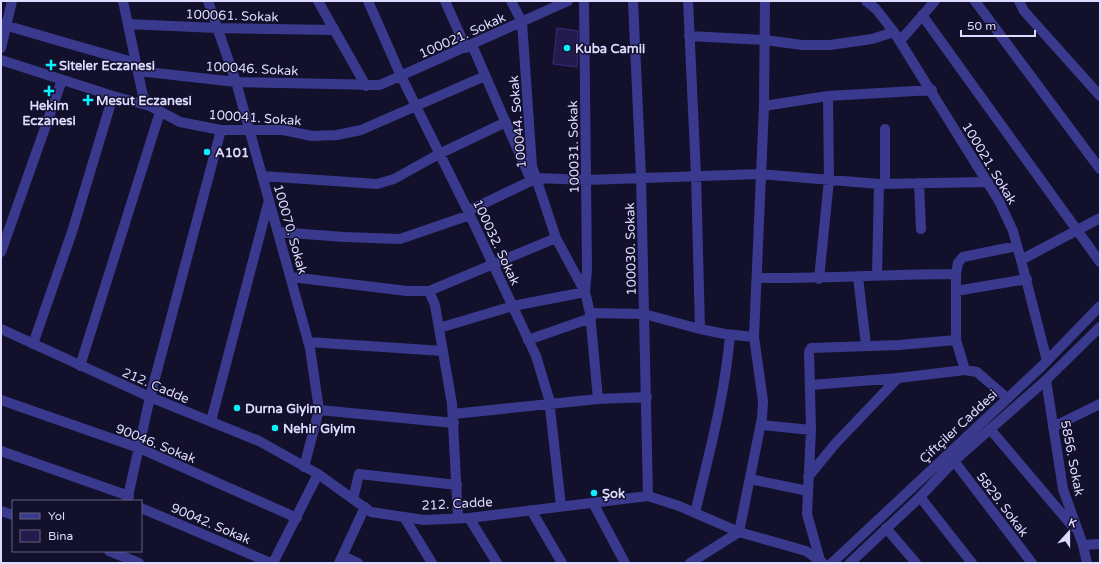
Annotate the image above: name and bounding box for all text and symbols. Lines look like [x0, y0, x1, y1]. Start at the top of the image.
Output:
street label: 100061. Sokak [185, 6, 279, 26]
street label: 100021. Sokak [417, 10, 508, 62]
scale bar [961, 12, 1035, 38]
text: 50 m [967, 19, 996, 33]
place label: Kuba Camii [575, 41, 645, 57]
marker: Kuba Camii [562, 43, 572, 53]
place label: Siteler Eczanesi [59, 58, 155, 74]
street label: 100046. Sokak [205, 59, 299, 79]
marker: Siteler Eczanesi [46, 60, 56, 70]
street label: 100044. Sokak [506, 75, 530, 169]
marker: Hekim Eczanesi [44, 86, 54, 96]
place label: Mesut Eczanesi [96, 93, 192, 109]
marker: Mesut Eczanesi [83, 95, 93, 105]
place label: Hekim Eczanesi [22, 98, 76, 129]
street label: 100031. Sokak [565, 100, 583, 194]
street label: 100041. Sokak [208, 107, 302, 129]
street label: 100021. Sokak [958, 120, 1020, 208]
place label: A101 [215, 145, 249, 161]
marker: A101 [202, 147, 212, 157]
street label: 100070. Sokak [270, 182, 311, 276]
street label: 100032. Sokak [469, 197, 523, 288]
street label: 100030. Sokak [622, 202, 640, 296]
street label: 212. Cadde [120, 365, 192, 407]
street label: Çiftçiler Caddesi [916, 387, 1001, 467]
place label: Durna Giyim [245, 401, 321, 417]
marker: Durna Giyim [232, 403, 242, 413]
street label: 5856. Sokak [1057, 419, 1087, 497]
street label: 90046. Sokak [113, 421, 198, 467]
place label: Nehir Giyim [283, 421, 355, 437]
marker: Nehir Giyim [270, 423, 280, 433]
street label: 5829. Sokak [973, 469, 1032, 540]
place label: Şok [602, 486, 625, 502]
marker: Şok [589, 488, 599, 498]
street label: 212. Cadde [421, 494, 493, 514]
legend [12, 500, 142, 552]
street label: 90042. Sokak [168, 500, 253, 548]
text: Yol [48, 509, 65, 523]
north arrow [1049, 512, 1089, 552]
text: K [1067, 516, 1079, 531]
text: Bina [48, 529, 73, 543]

